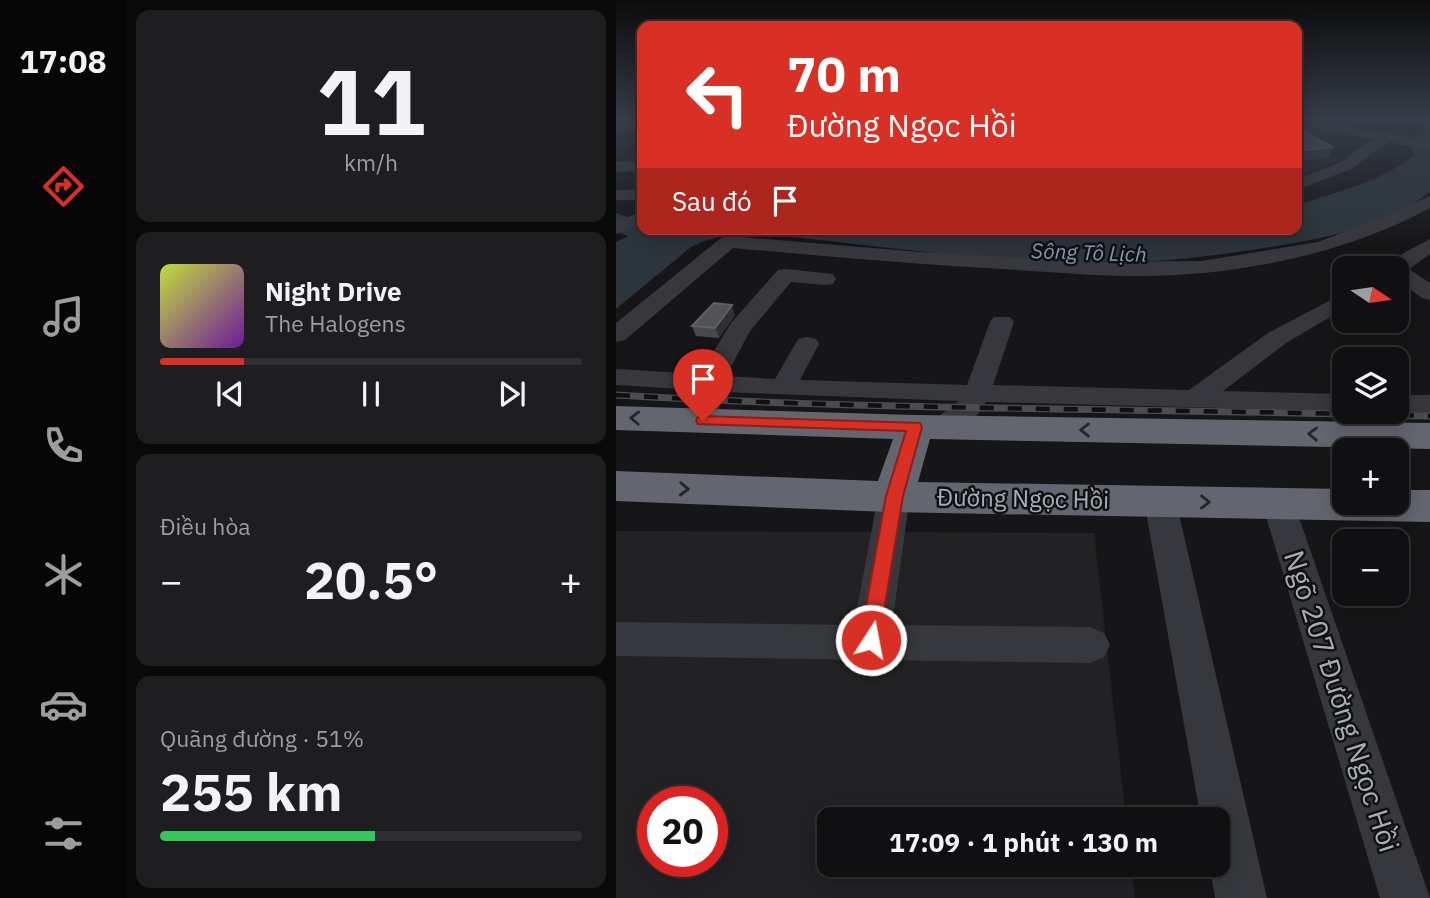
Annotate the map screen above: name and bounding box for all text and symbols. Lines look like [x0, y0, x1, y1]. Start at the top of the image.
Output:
text: 17:08 [19, 40, 107, 82]
text: 11 [316, 42, 426, 160]
text: 70 m [787, 42, 901, 105]
icon: left [672, 49, 763, 140]
text: Đường Ngọc Hồi [787, 104, 1017, 146]
text: km/h [344, 147, 398, 177]
icon: directions [39, 162, 88, 211]
icon: arrive [766, 182, 804, 220]
text: Sau đó [672, 184, 752, 218]
water label: Sông Tô Lịch [1031, 236, 1147, 268]
north arrow [1332, 256, 1409, 332]
map controls [1332, 256, 1409, 606]
text: Night Drive [265, 274, 402, 308]
icon: music [39, 292, 88, 341]
text: The Halogens [265, 308, 406, 338]
button: layers [1332, 347, 1409, 424]
pin [673, 349, 733, 421]
icon: arrive [684, 360, 722, 398]
icon: previous [211, 375, 249, 413]
icon: pause [352, 375, 390, 413]
icon: next [493, 375, 531, 413]
one-way arrow [629, 411, 640, 426]
icon: phone [39, 421, 88, 470]
one-way arrow [1080, 422, 1091, 437]
one-way arrow [1307, 426, 1318, 441]
button: + [1332, 438, 1409, 515]
street label: Đường Ngọc Hồi [937, 480, 1109, 516]
one-way arrow [679, 481, 690, 496]
one-way arrow [1201, 494, 1211, 510]
text: Điều hòa [160, 511, 251, 541]
button: − [1332, 529, 1409, 606]
text: 20.5° [304, 546, 438, 613]
street label: Ngõ 207 Đường Ngọc Hồi [1276, 546, 1408, 856]
icon: climate [39, 550, 88, 599]
text: − [160, 556, 183, 605]
text: + [559, 556, 582, 605]
position arrow [834, 603, 908, 677]
icon: car [39, 680, 88, 729]
text: Quãng đường · 51% [160, 723, 364, 753]
text: 255 km [160, 758, 342, 825]
speed limit sign: 20 [637, 786, 728, 877]
icon: filters [39, 809, 88, 858]
text: 17:09 · 1 phút · 130 m [889, 825, 1158, 859]

